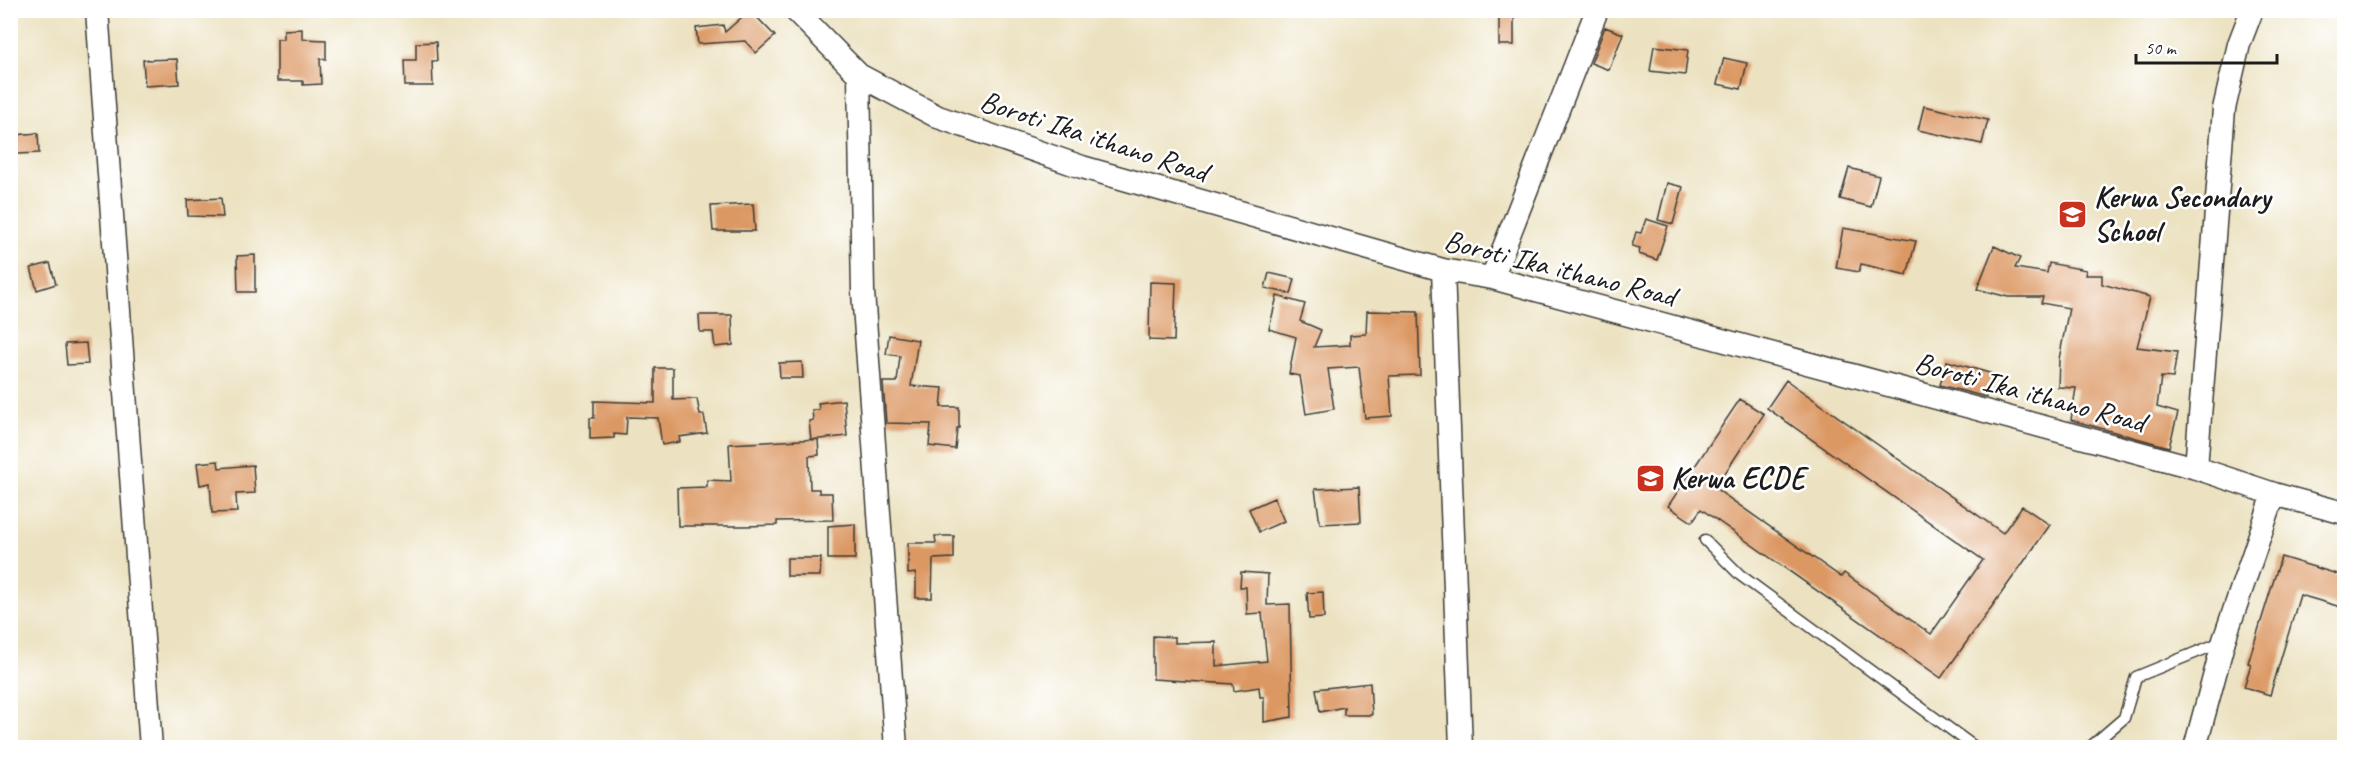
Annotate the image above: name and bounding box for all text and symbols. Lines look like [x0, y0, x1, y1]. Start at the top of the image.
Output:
scale bar [2136, 27, 2277, 65]
text: 50 m [2145, 37, 2178, 59]
street label: Boroti Ika ithano Road [975, 81, 1217, 192]
place label: Kerwa Secondary School [2094, 178, 2273, 250]
school or university icon: Kerwa Secondary School [2057, 198, 2089, 230]
street label: Boroti Ika ithano Road [1440, 221, 1684, 316]
street label: Boroti Ika ithano Road [1911, 343, 2153, 442]
place label: Kerwa ECDE [1671, 459, 1810, 497]
school or university icon: Kerwa ECDE [1634, 462, 1666, 494]

